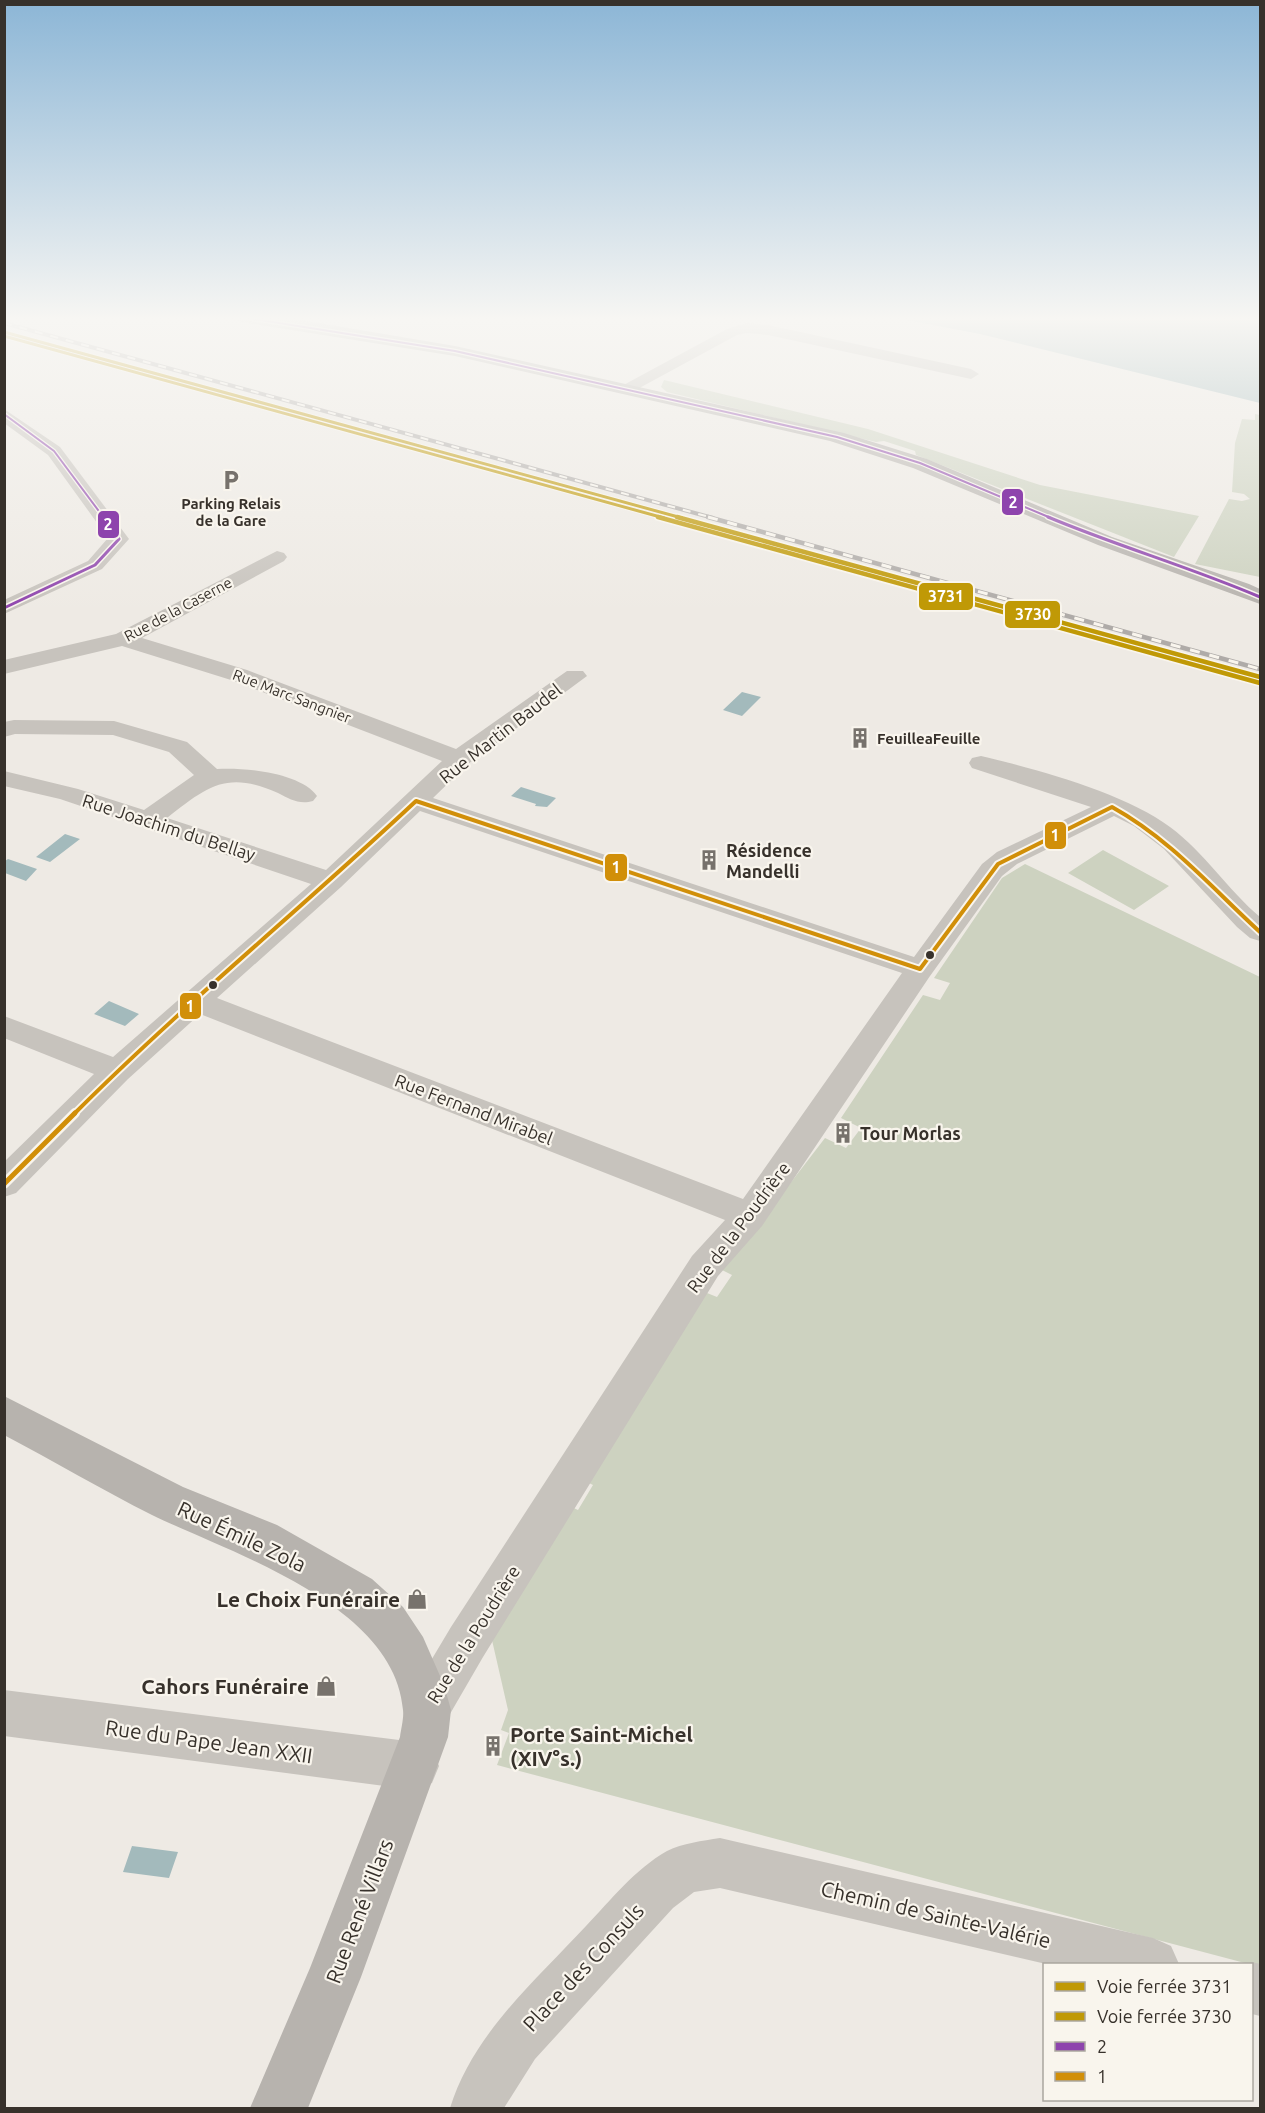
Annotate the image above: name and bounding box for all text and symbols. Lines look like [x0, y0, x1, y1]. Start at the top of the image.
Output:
parking icon: Parking Relais de la Gare [219, 468, 243, 492]
line badge: 2 [1001, 488, 1024, 516]
text: 2 [1008, 493, 1018, 511]
place label: Parking Relais de la Gare [181, 495, 281, 529]
line badge: 2 [97, 510, 120, 539]
text: 2 [103, 515, 113, 533]
street label: Rue de la Caserne [121, 573, 235, 645]
line badge: 3731 [918, 582, 974, 611]
text: 3731 [928, 587, 964, 605]
line badge: 3730 [1004, 600, 1061, 629]
text: 3730 [1015, 605, 1051, 623]
street label: Rue Marc Sangnier [230, 666, 354, 727]
street label: Rue Martin Baudel [435, 679, 565, 787]
building icon: FeuilleaFeuille [848, 726, 872, 750]
place label: FeuilleaFeuille [877, 730, 980, 747]
street label: Rue Joachim du Bellay [80, 790, 258, 865]
line badge: 1 [1044, 821, 1067, 850]
text: 1 [1050, 826, 1060, 844]
place label: Résidence Mandelli [726, 840, 812, 881]
building icon: Résidence Mandelli [697, 848, 721, 872]
line badge: 1 [604, 853, 628, 882]
text: 1 [611, 858, 621, 876]
unlabelled marker [924, 949, 936, 961]
unlabelled marker [207, 979, 219, 991]
line badge: 1 [179, 992, 202, 1020]
text: 1 [185, 997, 195, 1015]
street label: Rue Fernand Mirabel [392, 1070, 556, 1148]
building icon: Tour Morlas [831, 1121, 855, 1145]
place label: Tour Morlas [860, 1123, 961, 1143]
street label: Rue de la Poudrière [682, 1158, 794, 1296]
street label: Rue Émile Zola [174, 1496, 310, 1576]
street label: Rue de la Poudrière [423, 1562, 523, 1706]
place label: Le Choix Funéraire [216, 1587, 400, 1611]
shop icon: Le Choix Funéraire [405, 1587, 429, 1611]
place label: Cahors Funéraire [141, 1674, 309, 1698]
shop icon: Cahors Funéraire [314, 1674, 338, 1698]
street label: Rue du Pape Jean XXII [104, 1715, 314, 1767]
place label: Porte Saint-Michel (XIV°s.) [510, 1722, 693, 1770]
building icon: Porte Saint-Michel (XIV°s.) [481, 1734, 505, 1758]
street label: Rue René Villars [320, 1835, 398, 1987]
street label: Chemin de Sainte-Valérie [819, 1876, 1053, 1952]
street label: Place des Consuls [518, 1898, 648, 2036]
legend [1043, 1963, 1253, 2101]
text: Voie ferrée 3731 [1097, 1976, 1232, 1996]
text: Voie ferrée 3730 [1097, 2006, 1232, 2026]
text: 2 [1097, 2036, 1107, 2056]
text: 1 [1097, 2066, 1107, 2086]

